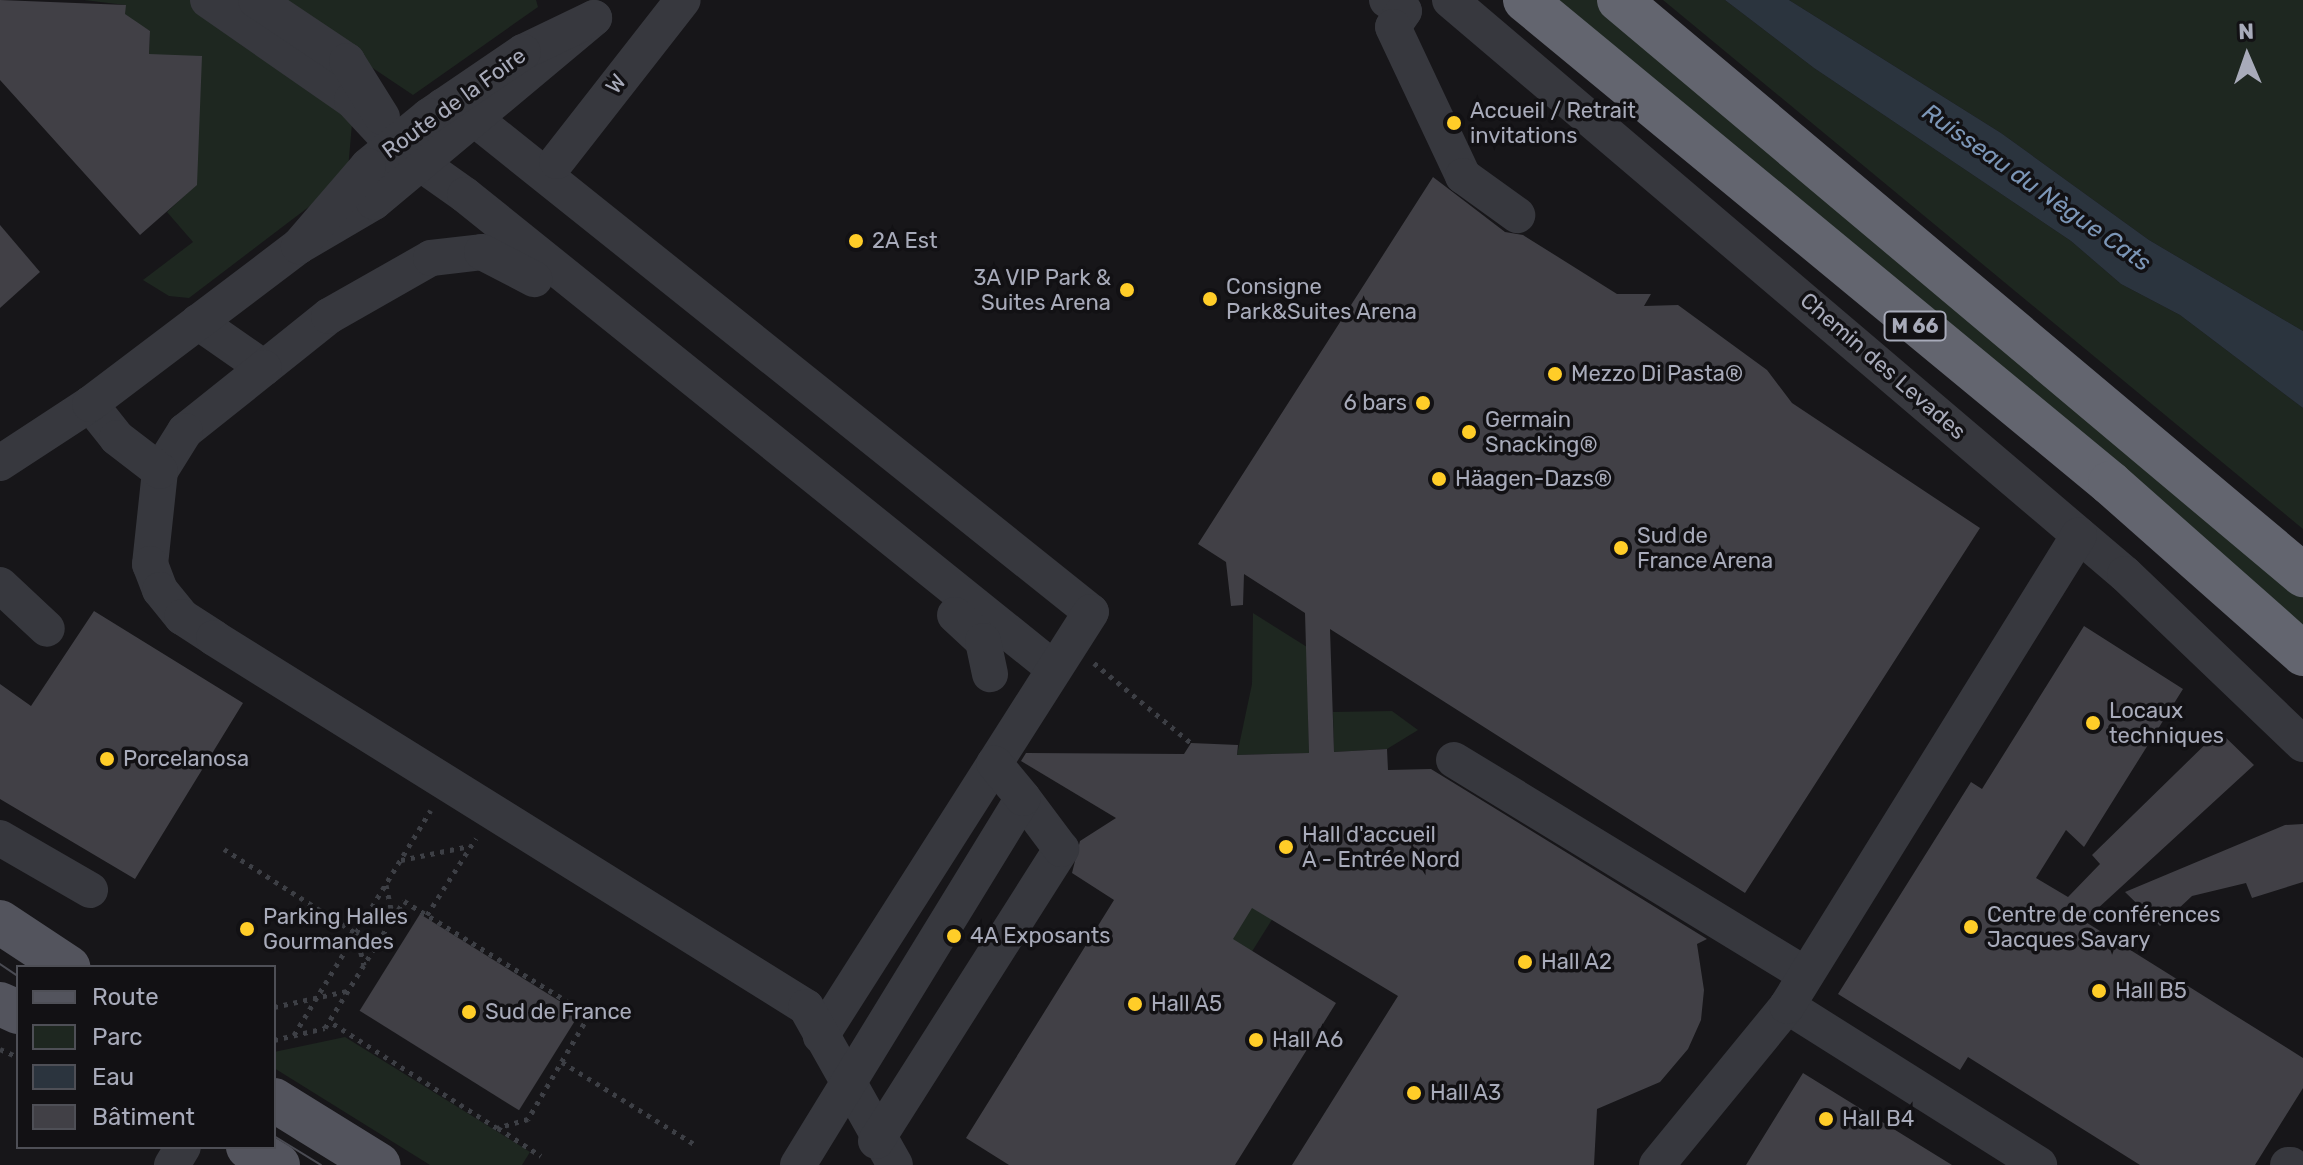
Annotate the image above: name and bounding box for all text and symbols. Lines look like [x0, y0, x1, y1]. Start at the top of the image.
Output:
north arrow [2207, 16, 2287, 96]
text: N [2238, 18, 2255, 45]
street label: Route de la Foire [377, 42, 531, 164]
street label: W [600, 69, 632, 99]
place label: Accueil / Retrait invitations [1470, 97, 1636, 148]
water label: Ruisseau du Nègue Cats [1916, 98, 2156, 278]
marker: Accueil / Retrait invitations [1445, 114, 1463, 132]
place label: 2A Est [872, 228, 938, 254]
marker: 2A Est [847, 232, 865, 250]
place label: 3A VIP Park & Suites Arena [971, 264, 1111, 316]
place label: Consigne Park&Suites Arena [1226, 273, 1417, 324]
marker: 3A VIP Park & Suites Arena [1118, 281, 1136, 299]
street label: Chemin des Levades [1795, 287, 1971, 445]
marker: Consigne Park&Suites Arena [1201, 290, 1219, 308]
road number: M 66 [1883, 310, 1947, 342]
place label: Mezzo Di Pasta® [1571, 361, 1743, 387]
marker: Mezzo Di Pasta® [1546, 365, 1564, 383]
place label: 6 bars [1344, 390, 1407, 416]
marker: 6 bars [1414, 394, 1432, 412]
place label: Germain Snacking® [1485, 406, 1598, 458]
marker: Germain Snacking® [1460, 423, 1478, 441]
place label: Häagen-Dazs® [1455, 466, 1612, 492]
marker: Häagen-Dazs® [1430, 470, 1448, 488]
place label: Sud de France Arena [1637, 522, 1774, 574]
marker: Sud de France Arena [1612, 539, 1630, 557]
place label: Locaux techniques [2109, 697, 2224, 748]
marker: Locaux techniques [2084, 714, 2102, 732]
place label: Porcelanosa [123, 746, 249, 772]
marker: Porcelanosa [98, 750, 116, 768]
place label: Hall d'accueil A - Entrée Nord [1302, 821, 1461, 872]
marker: Hall d'accueil A - Entrée Nord [1277, 838, 1295, 856]
place label: Centre de conférences Jacques Savary [1987, 901, 2220, 952]
place label: Parking Halles Gourmandes [263, 903, 408, 954]
marker: Centre de conférences Jacques Savary [1962, 918, 1980, 936]
marker: Parking Halles Gourmandes [238, 920, 256, 938]
place label: 4A Exposants [970, 923, 1111, 949]
marker: 4A Exposants [945, 927, 963, 945]
place label: Hall A2 [1541, 949, 1613, 975]
marker: Hall A2 [1516, 953, 1534, 971]
legend [16, 965, 276, 1149]
place label: Hall B5 [2115, 978, 2187, 1004]
marker: Hall B5 [2090, 982, 2108, 1000]
text: Route [92, 983, 159, 1011]
place label: Hall A5 [1151, 991, 1223, 1017]
marker: Hall A5 [1126, 995, 1144, 1013]
place label: Sud de France [485, 999, 632, 1025]
marker: Sud de France [460, 1003, 478, 1021]
text: Parc [92, 1023, 143, 1051]
place label: Hall A6 [1272, 1027, 1344, 1053]
marker: Hall A6 [1247, 1031, 1265, 1049]
text: Eau [92, 1063, 134, 1091]
place label: Hall A3 [1430, 1080, 1502, 1106]
marker: Hall A3 [1405, 1084, 1423, 1102]
text: Bâtiment [92, 1103, 195, 1131]
place label: Hall B4 [1842, 1106, 1914, 1132]
marker: Hall B4 [1817, 1110, 1835, 1128]

